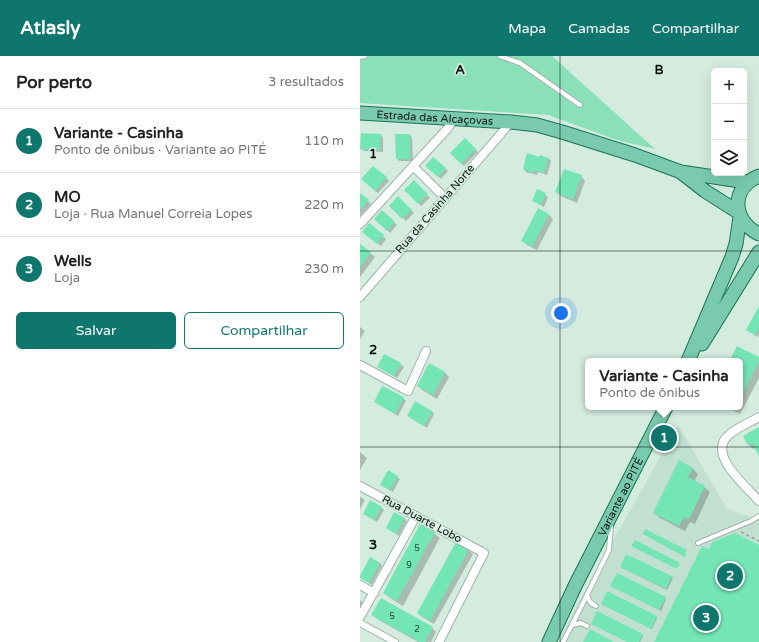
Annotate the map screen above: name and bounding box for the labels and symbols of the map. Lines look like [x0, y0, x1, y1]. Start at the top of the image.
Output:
text: A [455, 62, 465, 78]
text: B [654, 62, 664, 78]
street label: Estrada das Alcaçovas [376, 108, 494, 127]
text: 1 [369, 146, 377, 162]
street label: Rua da Casinha Norte [393, 162, 477, 256]
your location [551, 303, 571, 323]
text: 2 [369, 342, 377, 358]
pin: 1 [651, 423, 677, 453]
street label: Variante ao PITÉ [595, 455, 646, 538]
street label: Rua Duarte Lobo [380, 492, 464, 546]
text: 3 [369, 537, 377, 553]
house number: 5 [414, 543, 420, 554]
house number: 9 [406, 560, 412, 571]
pin: 2 [717, 561, 743, 591]
pin: 3 [693, 603, 719, 633]
house number: 5 [389, 611, 395, 622]
house number: 2 [414, 624, 420, 635]

